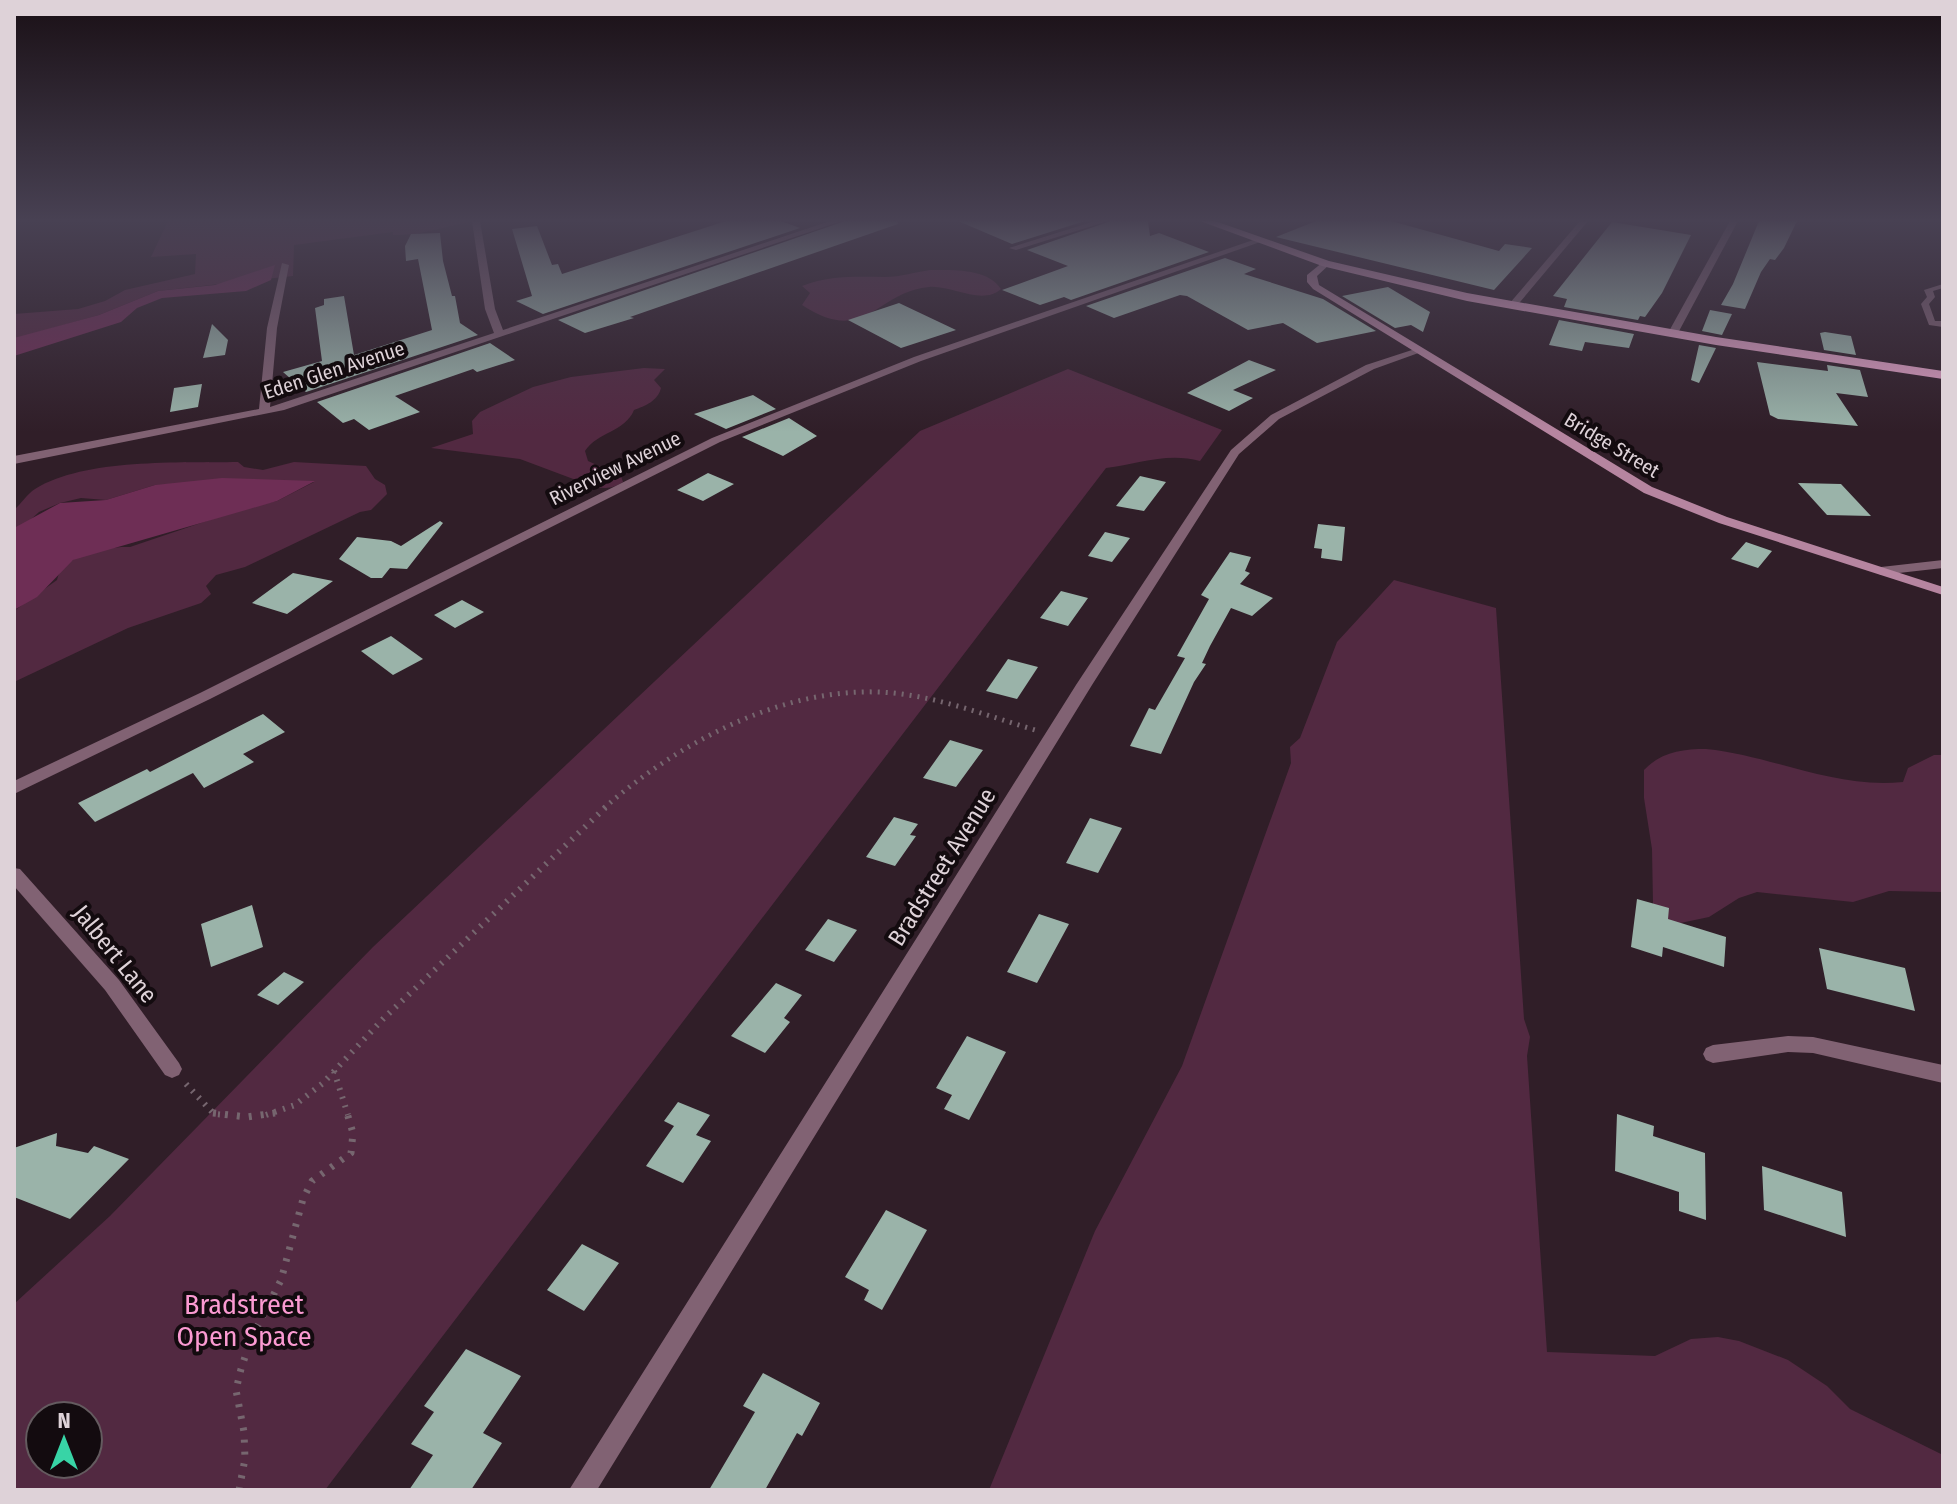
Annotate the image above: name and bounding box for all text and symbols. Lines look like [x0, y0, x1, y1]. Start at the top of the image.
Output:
street label: Eden Glen Avenue [261, 336, 407, 404]
street label: Bridge Street [1560, 407, 1664, 483]
street label: Riverview Avenue [545, 426, 685, 510]
street label: Bradstreet Avenue [882, 783, 1002, 951]
street label: Jalbert Lane [67, 899, 163, 1009]
park label: Bradstreet Open Space [176, 1288, 312, 1353]
north arrow [24, 1400, 104, 1480]
text: N [57, 1407, 71, 1434]

